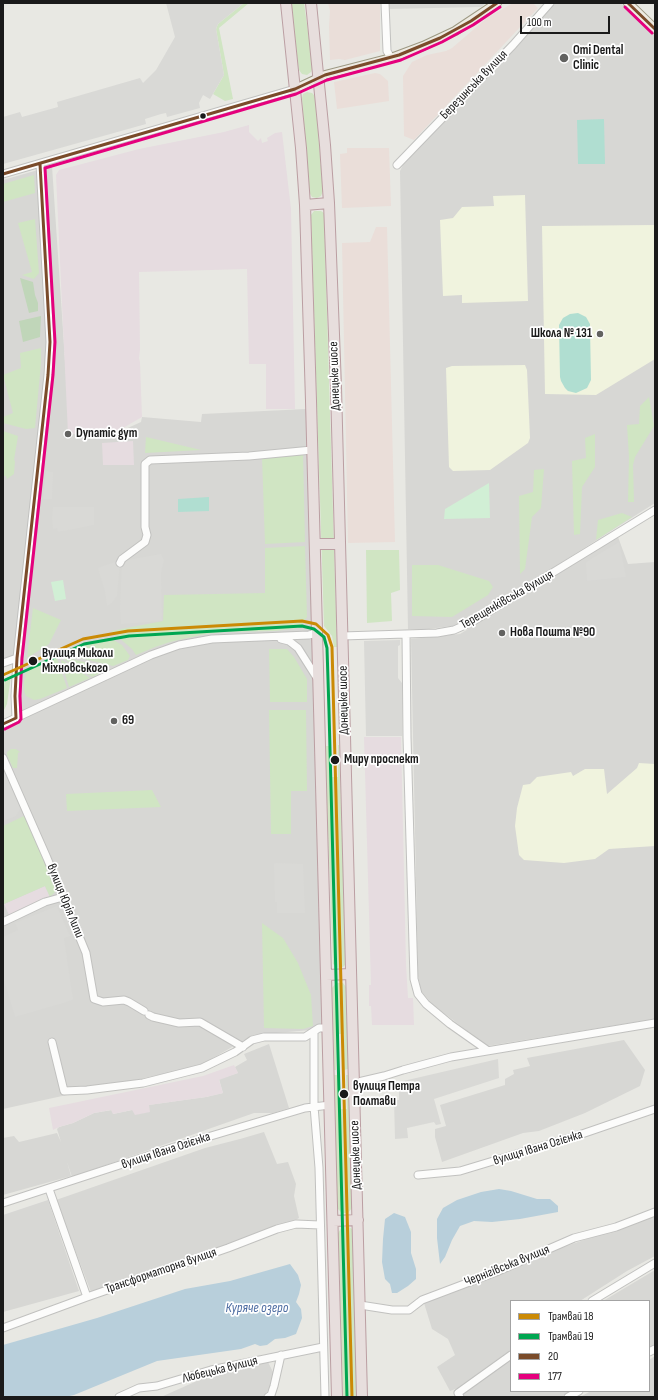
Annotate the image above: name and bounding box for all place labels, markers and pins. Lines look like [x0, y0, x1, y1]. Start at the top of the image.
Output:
place label: Omi Dental Clinic [573, 43, 623, 74]
marker: Omi Dental Clinic [558, 52, 570, 64]
unlabelled marker [198, 111, 208, 121]
place label: Школа № 131 [531, 326, 592, 342]
marker: Школа № 131 [595, 329, 605, 339]
place label: Dynamic gym [76, 426, 137, 442]
marker: Dynamic gym [63, 429, 73, 439]
place label: Нова Пошта №90 [510, 625, 595, 641]
marker: Нова Пошта №90 [497, 628, 507, 638]
place label: Вулиця Миколи Міхновського [42, 646, 113, 677]
marker: Вулиця Миколи Міхновського [27, 655, 39, 667]
place label: 69 [122, 713, 134, 729]
marker: 69 [109, 716, 119, 726]
place label: Миру проспект [344, 752, 419, 768]
marker: Миру проспект [329, 754, 341, 766]
place label: вулиця Петра Полтави [353, 1079, 420, 1110]
marker: вулиця Петра Полтави [338, 1088, 350, 1100]

